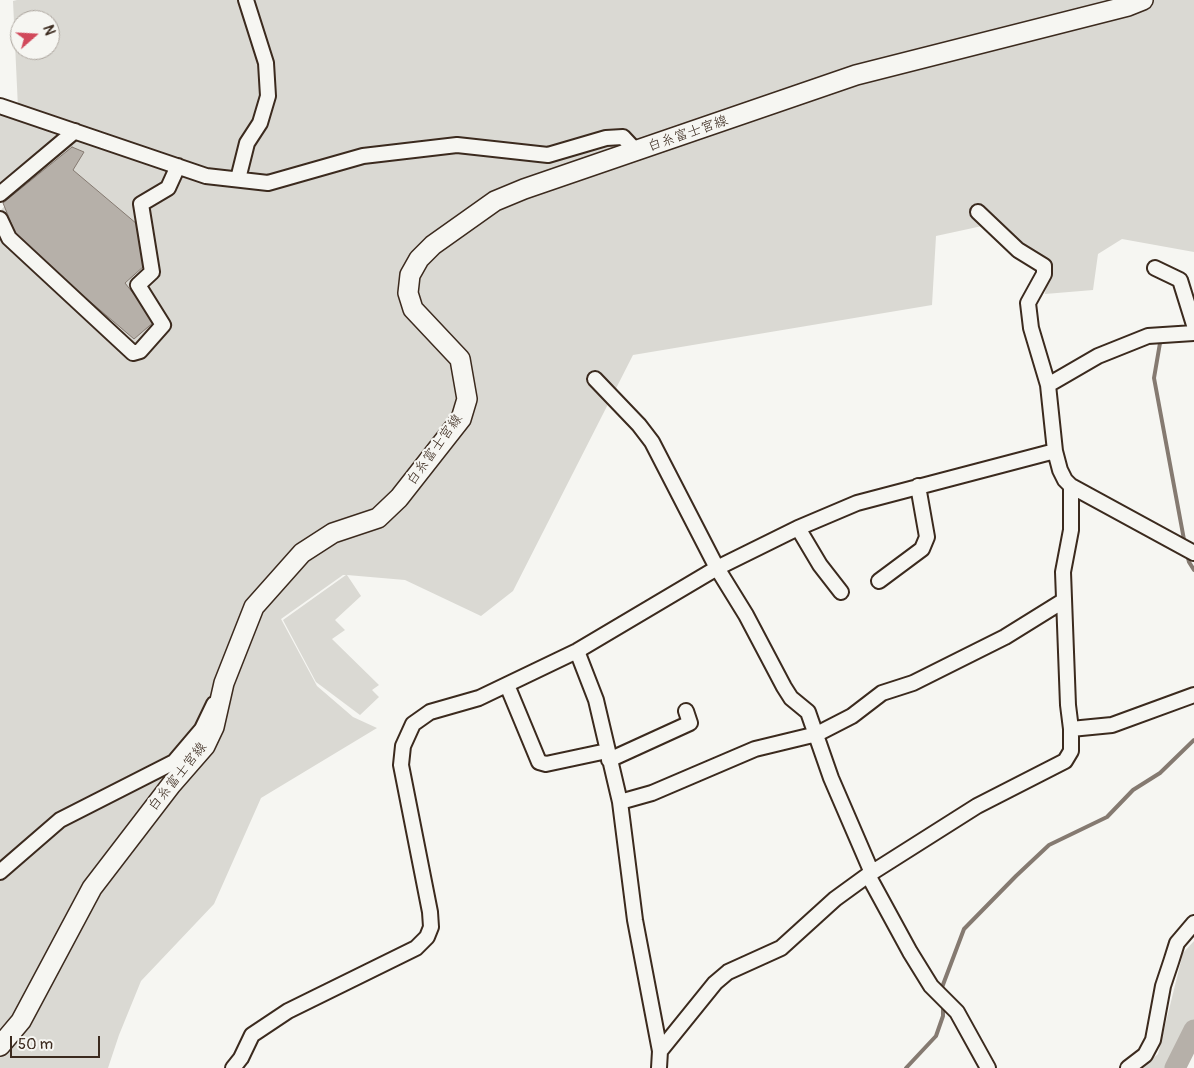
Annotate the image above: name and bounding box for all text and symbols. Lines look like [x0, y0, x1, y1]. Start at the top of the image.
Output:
north arrow [10, 10, 60, 60]
text: N [39, 23, 58, 38]
street label: 白糸富士宮線 [646, 112, 730, 156]
street label: 白糸富士宮線 [404, 411, 466, 489]
street label: 白糸富士宮線 [145, 739, 211, 815]
scale bar [12, 1026, 102, 1058]
text: 50 m [18, 1035, 53, 1054]

